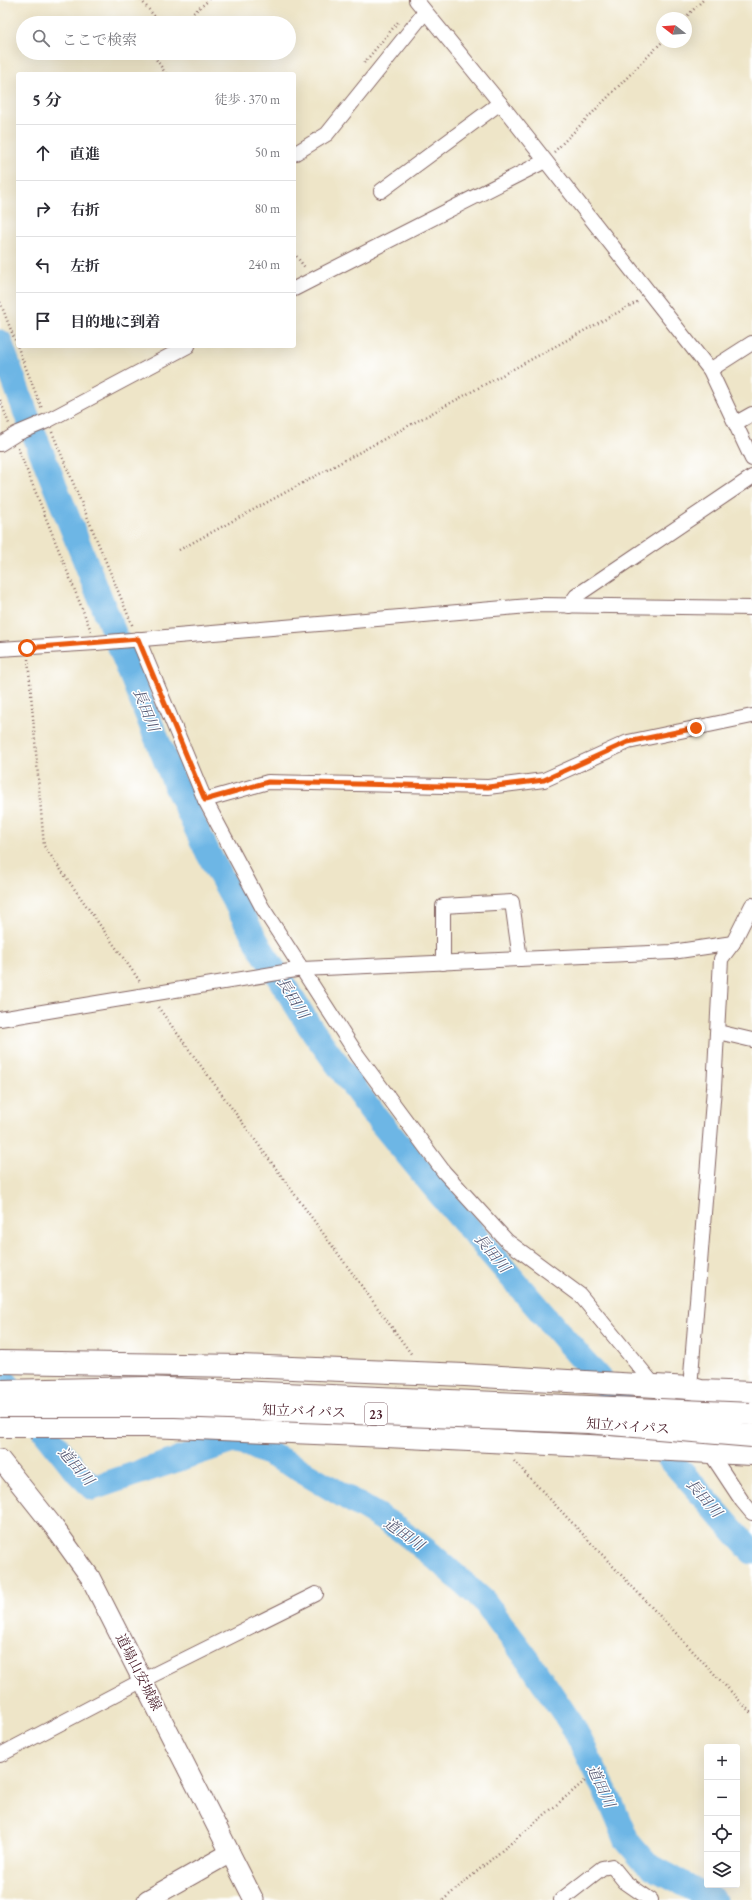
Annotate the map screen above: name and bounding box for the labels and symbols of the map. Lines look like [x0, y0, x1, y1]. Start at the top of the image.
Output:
north arrow [656, 12, 692, 48]
route start [18, 639, 36, 657]
water label: 長田川 [129, 685, 164, 736]
route end [687, 719, 705, 737]
water label: 長田川 [273, 974, 314, 1024]
water label: 長田川 [471, 1229, 515, 1278]
street label: 知立バイパス [262, 1401, 346, 1421]
road number: 23 [365, 1403, 387, 1425]
street label: 知立バイパス [586, 1414, 670, 1438]
water label: 道田川 [54, 1442, 100, 1490]
water label: 長田川 [682, 1474, 728, 1522]
water label: 道田川 [380, 1513, 430, 1555]
street label: 道場山安城線 [112, 1630, 166, 1714]
water label: 道田川 [583, 1761, 620, 1812]

